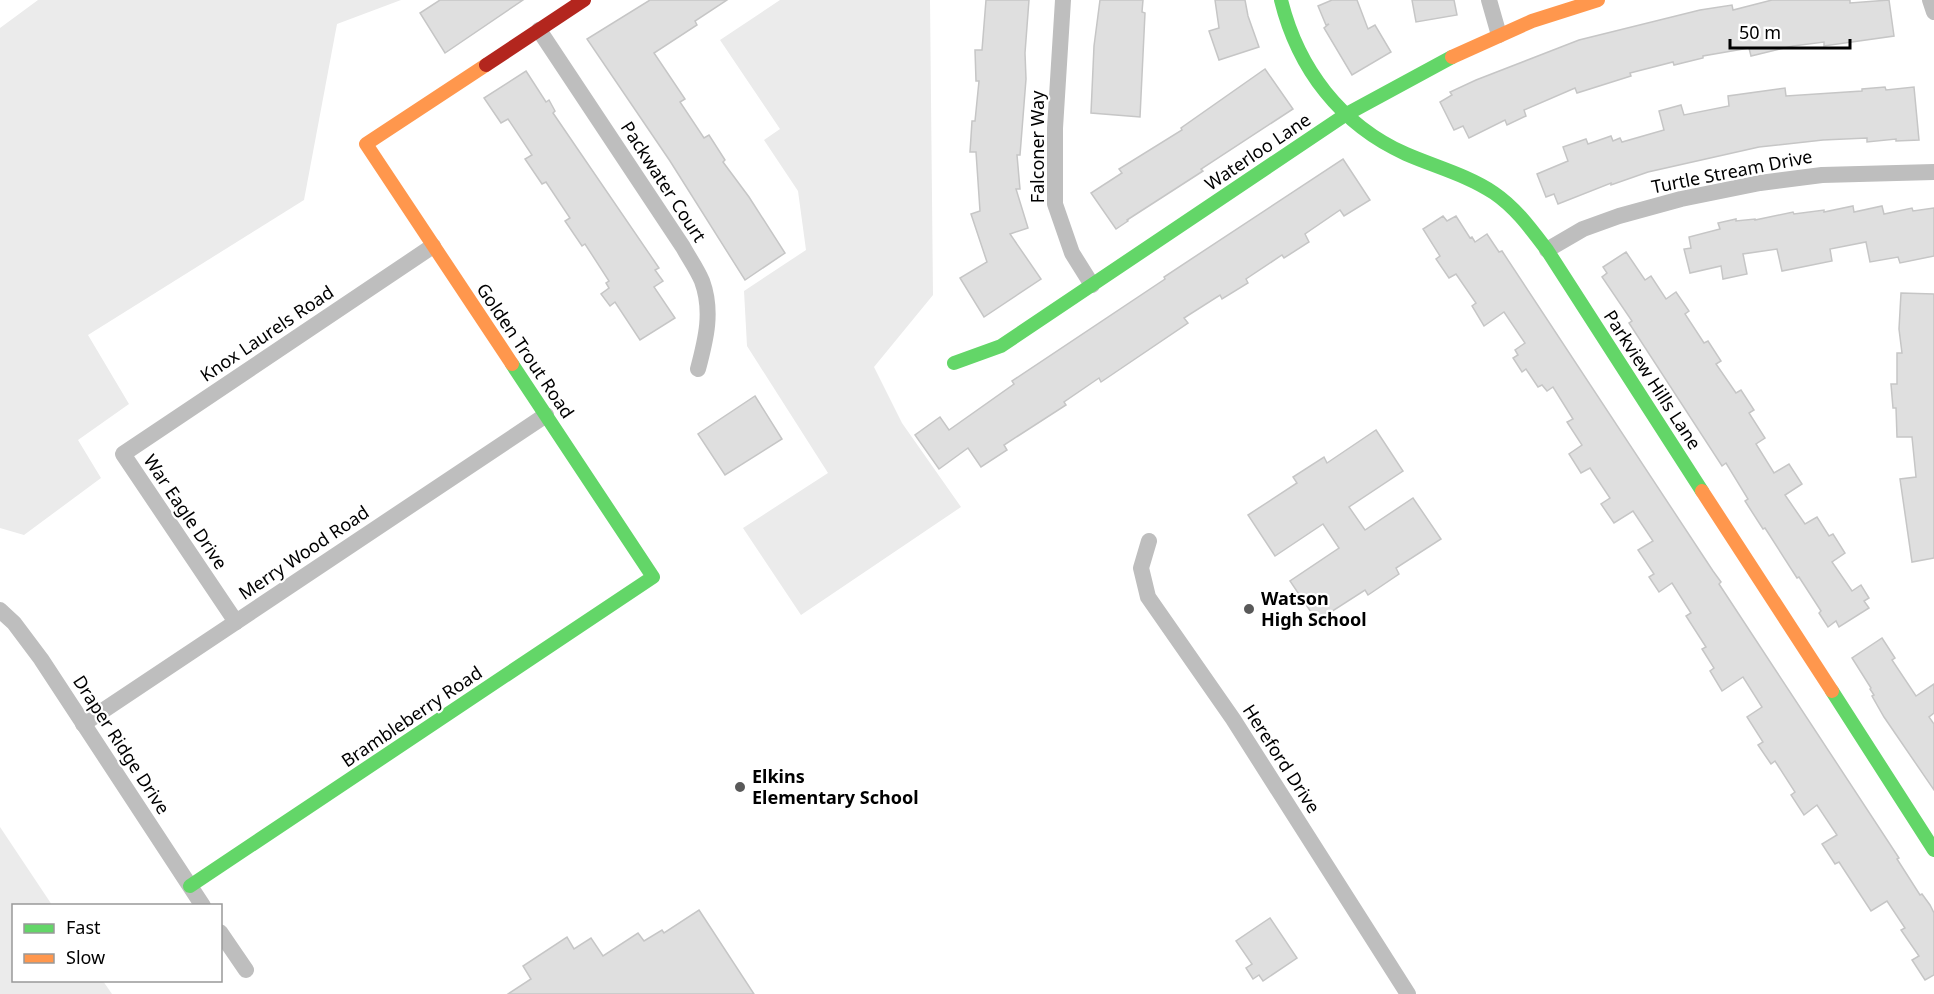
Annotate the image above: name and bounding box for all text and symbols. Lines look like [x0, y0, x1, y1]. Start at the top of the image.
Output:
scale bar [1730, 12, 1850, 50]
text: 50 m [1739, 20, 1781, 44]
street label: Falconer Way [1025, 90, 1049, 203]
street label: Waterloo Lane [1200, 107, 1315, 195]
street label: Packwater Court [616, 116, 712, 247]
street label: Turtle Stream Drive [1649, 144, 1814, 198]
street label: Golden Trout Road [472, 278, 580, 423]
street label: Knox Laurels Road [195, 280, 338, 387]
street label: Parkview Hills Lane [1599, 305, 1707, 454]
street label: War Eagle Drive [138, 449, 233, 574]
street label: Merry Wood Road [234, 500, 373, 605]
place label: Watson High School [1261, 586, 1367, 631]
marker: Watson High School [1242, 602, 1256, 616]
street label: Brambleberry Road [336, 660, 486, 772]
street label: Draper Ridge Drive [68, 670, 176, 818]
street label: Hereford Drive [1238, 699, 1326, 817]
place label: Elkins Elementary School [752, 764, 919, 809]
marker: Elkins Elementary School [733, 780, 747, 794]
legend [12, 904, 222, 982]
text: Fast [66, 915, 101, 939]
text: Slow [66, 945, 105, 969]

